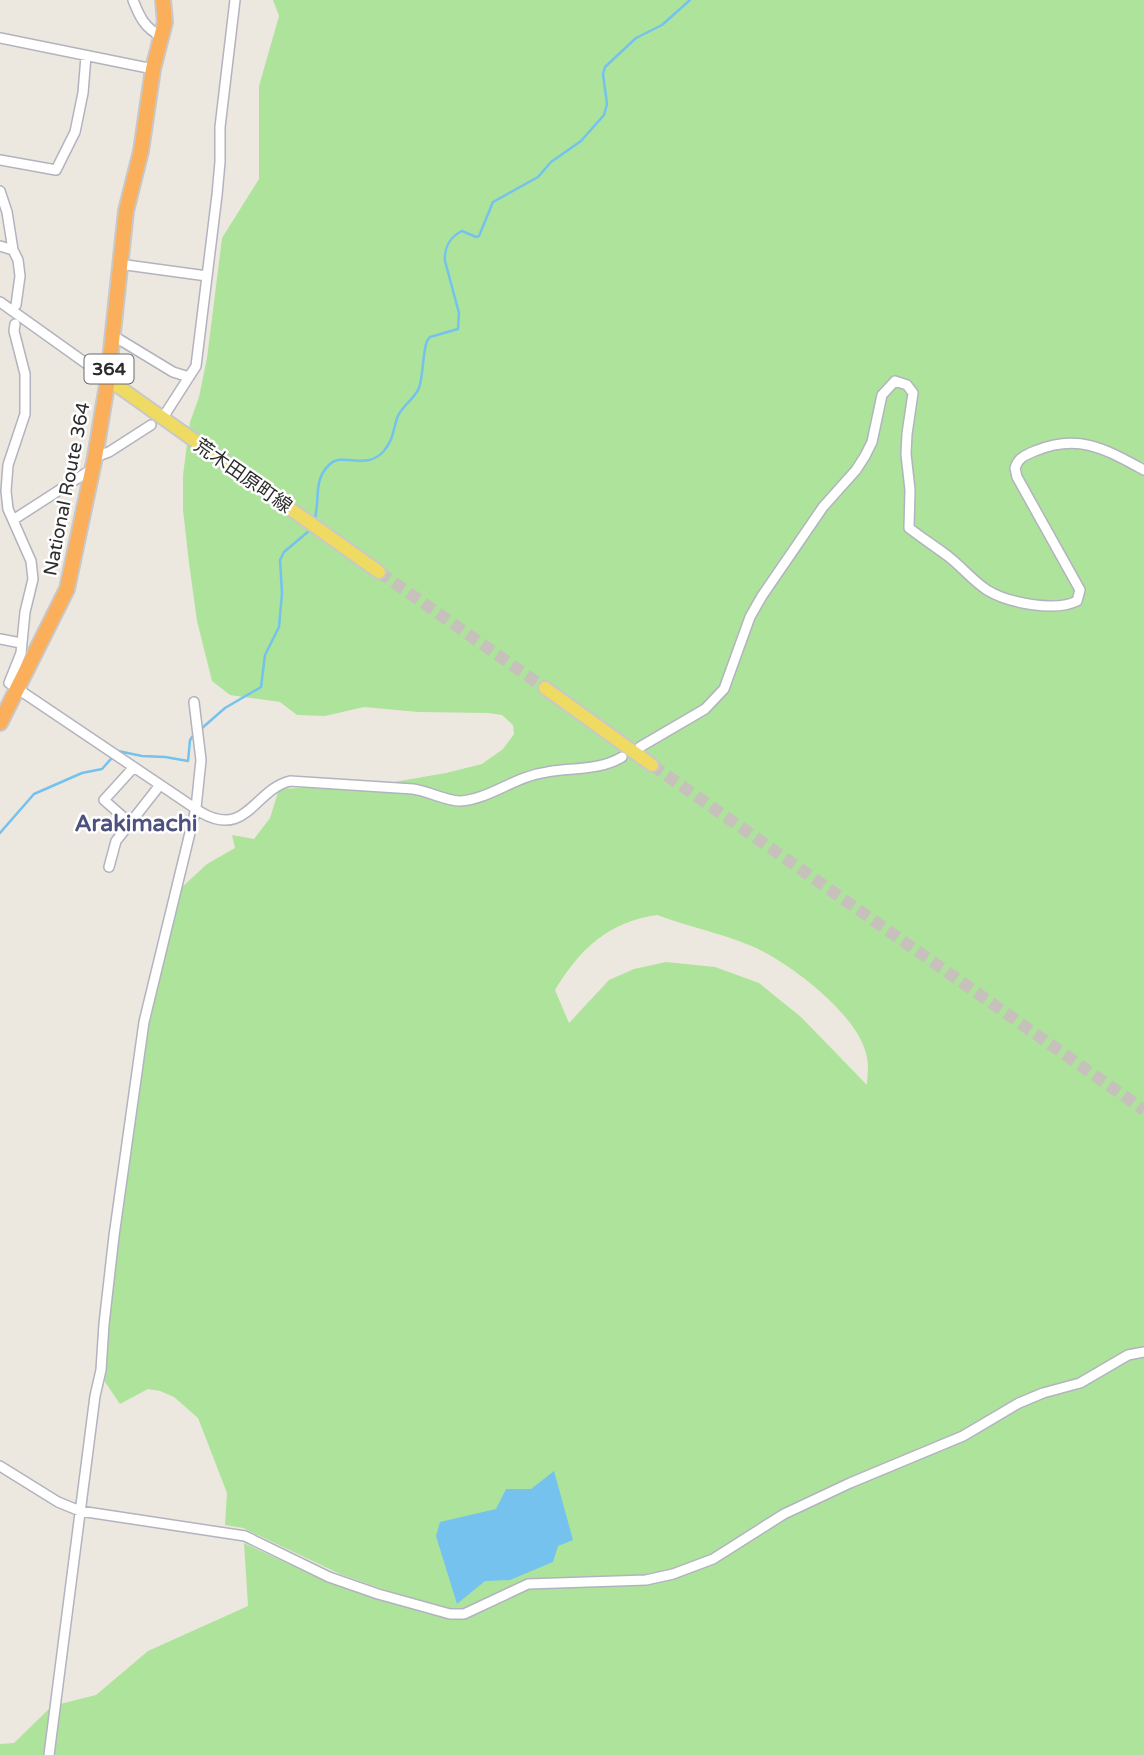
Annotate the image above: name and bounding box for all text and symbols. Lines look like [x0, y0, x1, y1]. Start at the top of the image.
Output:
road number: 364 [84, 354, 134, 384]
street label: National Route 364 [39, 400, 95, 578]
street label: 荒木田原町線 [190, 434, 296, 518]
district label: Arakimachi [74, 810, 198, 838]

